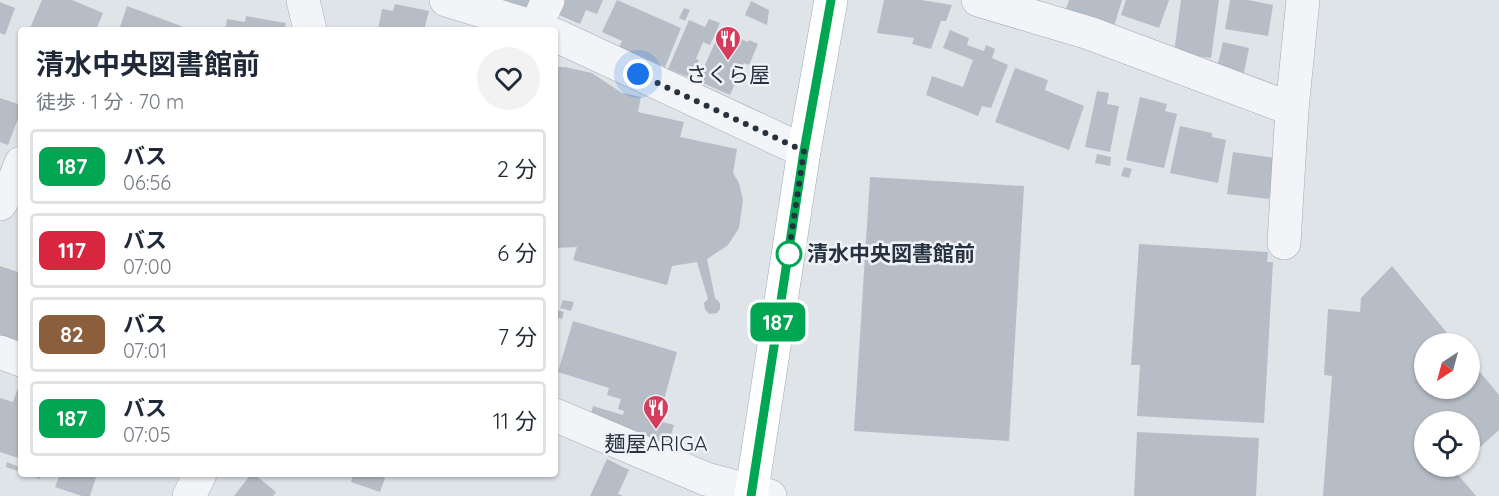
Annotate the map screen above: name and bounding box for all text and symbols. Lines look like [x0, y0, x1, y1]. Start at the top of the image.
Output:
restaurant icon: さくら屋 [713, 24, 743, 62]
text: 清水中央図書館前 [36, 46, 260, 81]
button: heart [477, 47, 540, 110]
your location [623, 59, 653, 89]
place label: さくら屋 [686, 61, 770, 87]
text: 徒歩 · 1 分 · 70 m [36, 89, 184, 114]
text: バス [123, 142, 167, 170]
text: 187 [56, 153, 88, 179]
text: 2 分 [497, 155, 537, 183]
text: 06:56 [123, 170, 171, 195]
text: バス [123, 226, 167, 254]
text: 117 [58, 237, 86, 263]
text: 6 分 [497, 239, 537, 267]
place label: 清水中央図書館前 [807, 240, 975, 266]
marker: 清水中央図書館前 [776, 241, 802, 267]
text: 07:00 [123, 254, 172, 279]
line badge: 187 [744, 302, 812, 342]
text: 187 [762, 309, 794, 335]
text: バス [123, 310, 167, 338]
text: 82 [60, 321, 84, 347]
text: 7 分 [498, 323, 537, 351]
north arrow [1414, 333, 1480, 399]
map controls [1414, 333, 1480, 477]
text: 07:01 [123, 338, 167, 363]
restaurant icon: 麺屋ARIGA [641, 393, 671, 431]
text: バス [123, 394, 167, 422]
text: 187 [56, 405, 88, 431]
text: 11 分 [493, 407, 537, 435]
button: locate [1414, 411, 1480, 477]
text: 07:05 [123, 422, 171, 447]
place label: 麺屋ARIGA [604, 430, 708, 456]

